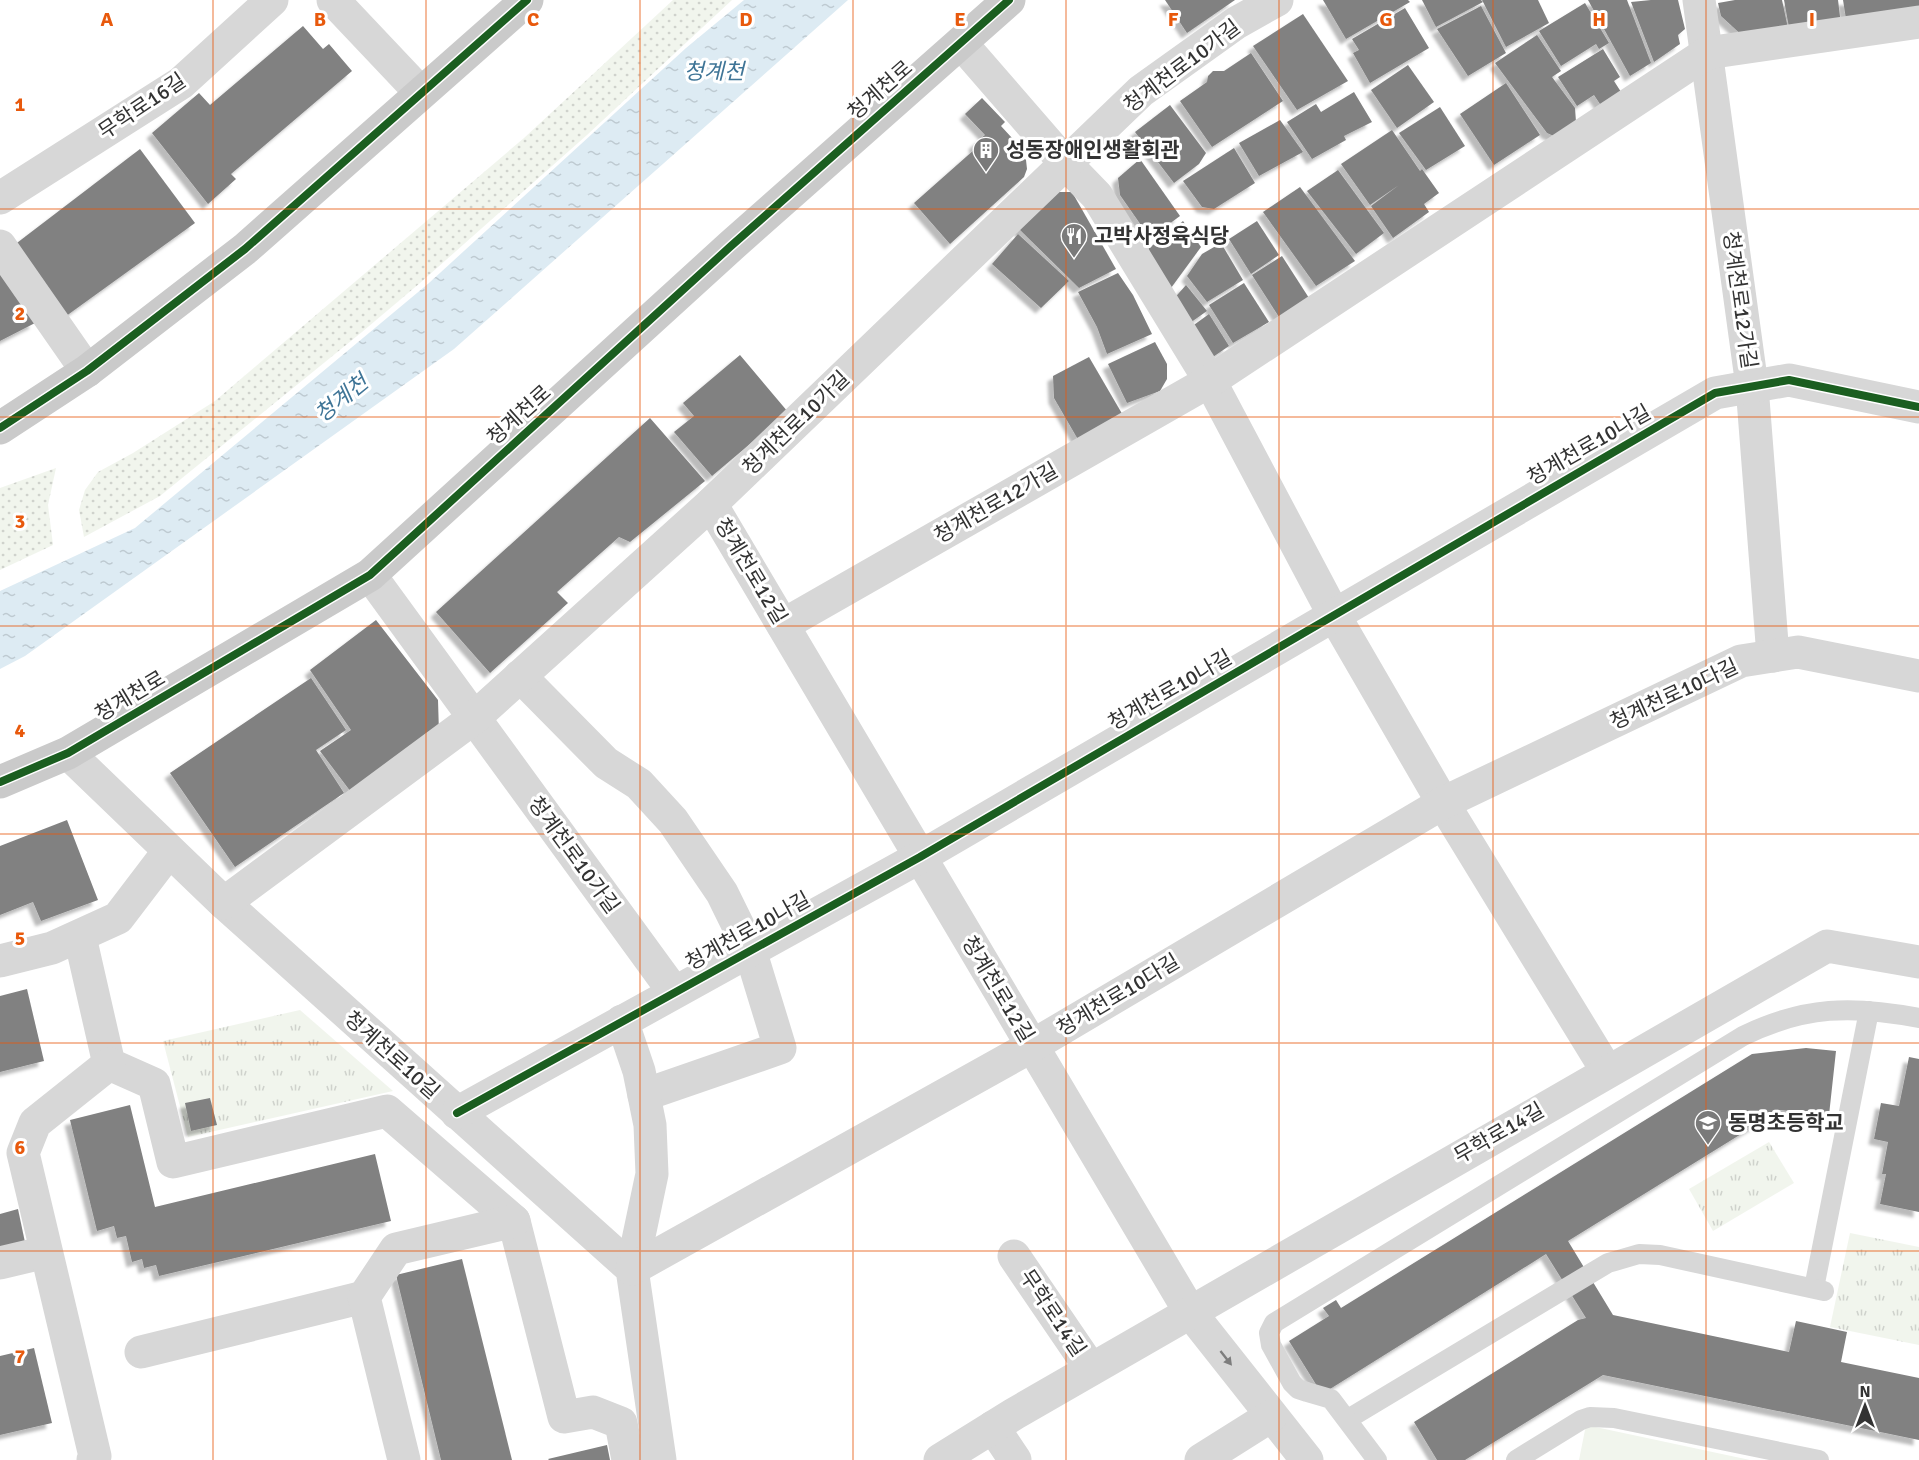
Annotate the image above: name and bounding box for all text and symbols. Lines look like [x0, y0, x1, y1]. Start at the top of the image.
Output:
text: A [101, 7, 114, 32]
text: B [314, 7, 326, 32]
text: C [527, 7, 539, 32]
text: D [739, 7, 753, 32]
text: E [954, 7, 966, 32]
text: F [1168, 7, 1179, 32]
text: G [1379, 7, 1393, 32]
text: H [1592, 7, 1606, 32]
text: I [1809, 7, 1815, 32]
street label: 청계천로10가길 [1119, 14, 1245, 118]
street label: 청계천로 [842, 55, 918, 125]
water label: 청계천 [684, 58, 747, 85]
street label: 무학로16길 [93, 67, 191, 145]
text: 1 [15, 92, 26, 117]
building icon: 성동장애인생활회관 [971, 135, 1001, 173]
place label: 성동장애인생활회관 [1006, 137, 1180, 163]
restaurant icon: 고박사정육식당 [1059, 221, 1089, 259]
place label: 고박사정육식당 [1094, 223, 1229, 249]
street label: 청계천로12가길 [1717, 230, 1763, 370]
text: 2 [15, 301, 25, 326]
street label: 청계천로10가길 [737, 366, 855, 480]
water label: 청계천 [309, 367, 376, 428]
street label: 청계천로 [482, 379, 556, 451]
street label: 청계천로10나길 [1522, 399, 1656, 491]
street label: 청계천로12가길 [929, 457, 1063, 549]
text: 3 [15, 509, 25, 534]
street label: 청계천로12길 [709, 513, 793, 629]
street label: 청계천로10나길 [1103, 644, 1237, 736]
street label: 청계천로10다길 [1606, 653, 1742, 735]
street label: 청계천로 [90, 665, 170, 727]
text: 4 [15, 718, 26, 743]
street label: 청계천로10가길 [523, 791, 625, 919]
street label: 청계천로10나길 [681, 886, 815, 976]
text: 5 [15, 926, 25, 951]
street label: 청계천로12길 [956, 931, 1040, 1047]
street label: 청계천로10다길 [1052, 948, 1184, 1042]
street label: 청계천로10길 [339, 1005, 445, 1105]
street label: 무학로14길 [1449, 1097, 1549, 1169]
school or university icon: 동명초등학교 [1693, 1108, 1723, 1146]
place label: 동명초등학교 [1728, 1110, 1844, 1136]
text: 6 [15, 1135, 26, 1160]
street label: 무학로14길 [1014, 1264, 1092, 1362]
text: 7 [15, 1344, 26, 1369]
one-way arrow [1219, 1350, 1232, 1366]
north arrow [1835, 1376, 1895, 1436]
text: N [1859, 1382, 1871, 1402]

